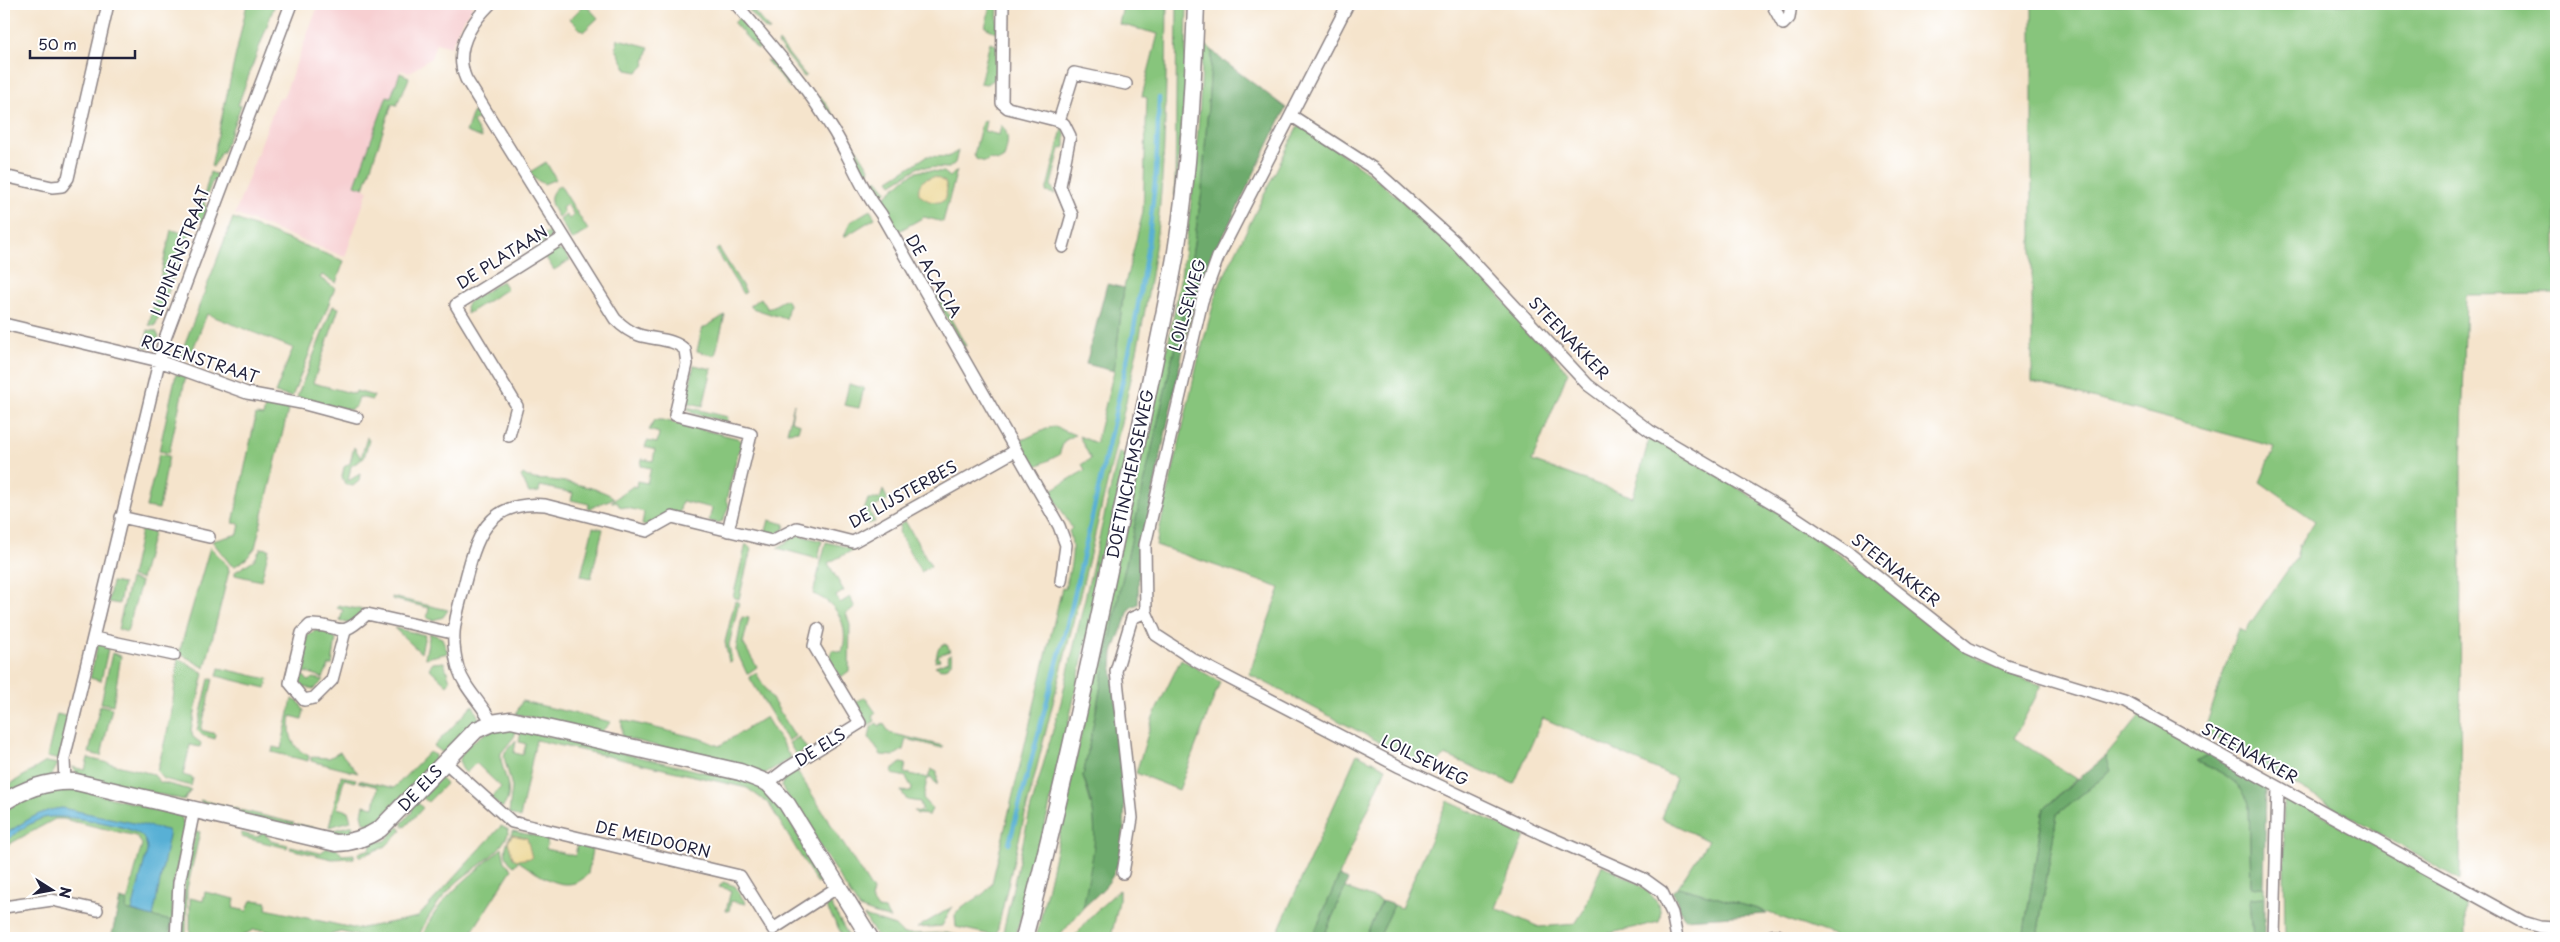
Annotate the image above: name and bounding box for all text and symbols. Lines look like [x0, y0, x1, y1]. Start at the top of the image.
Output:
scale bar [30, 28, 135, 60]
text: 50 m [38, 32, 77, 55]
street label: LUPINENSTRAAT [143, 182, 215, 319]
street label: DE PLATAAN [451, 219, 552, 294]
street label: DE ACACIA [901, 229, 968, 322]
street label: LOILSEWEG [1161, 256, 1211, 354]
street label: STEENAKKER [1524, 290, 1616, 384]
street label: ROZENSTRAAT [138, 328, 262, 388]
street label: DOETINCHEMSEWEG [1099, 387, 1159, 561]
street label: DE LIJSTERBES [844, 453, 961, 533]
street label: STEENAKKER [1847, 527, 1946, 612]
street label: STEENAKKER [2198, 716, 2303, 789]
street label: DE ELS [789, 721, 850, 771]
street label: LOILSEWEG [1378, 728, 1473, 791]
street label: DE ELS [391, 759, 447, 816]
street label: DE MEIDOORN [593, 813, 713, 863]
north arrow [28, 864, 78, 914]
text: N [54, 885, 77, 900]

